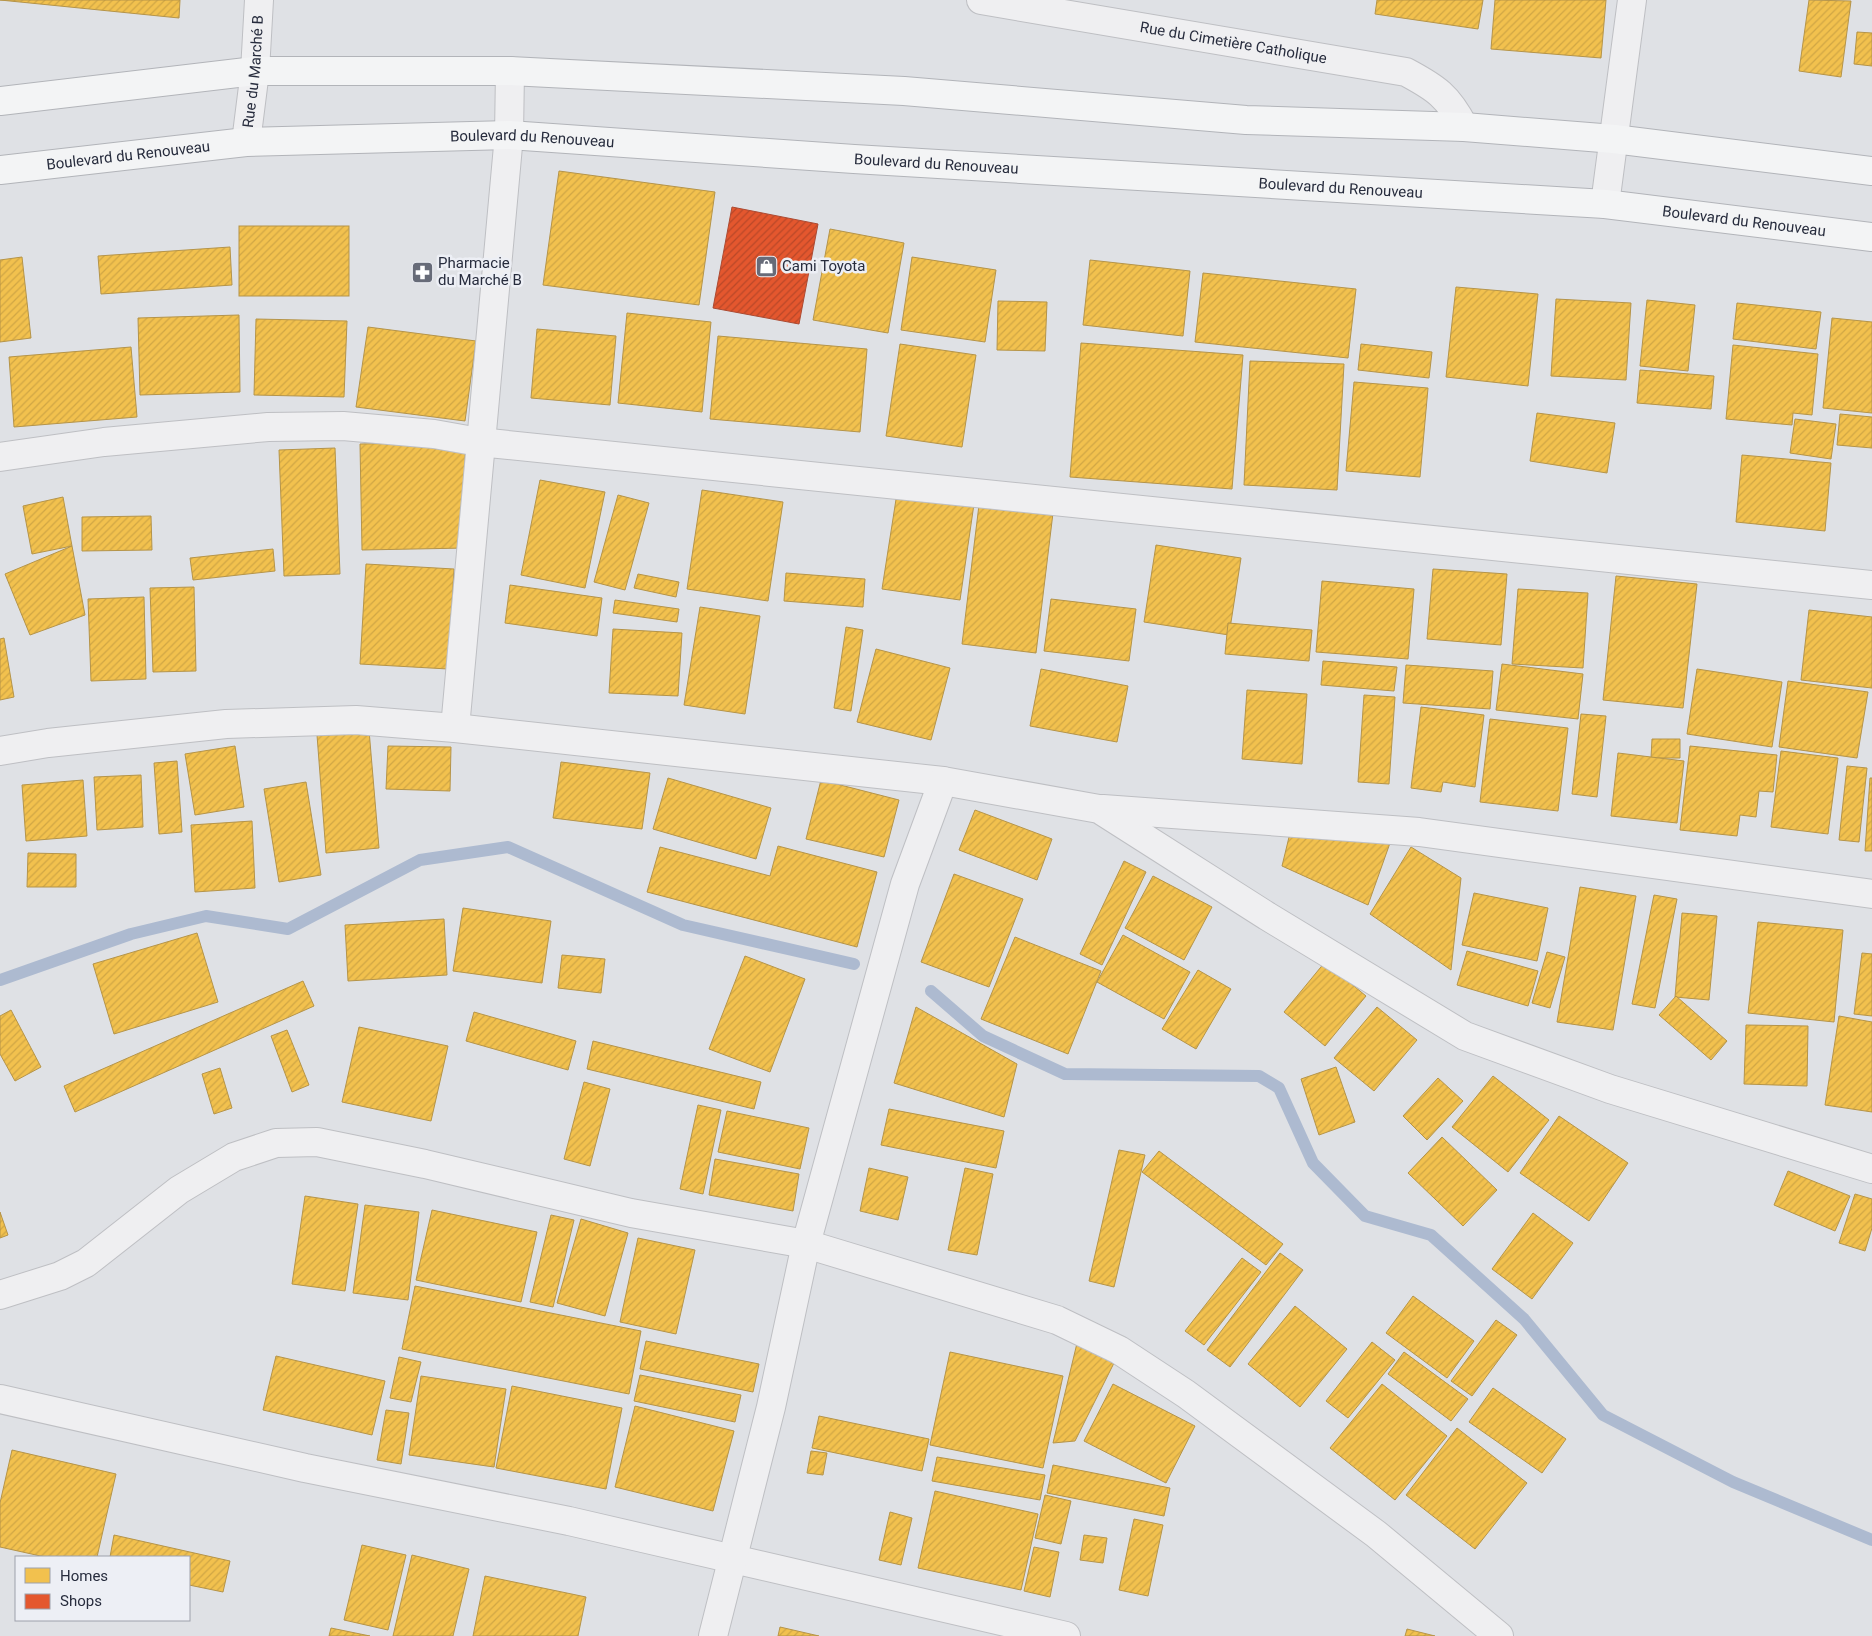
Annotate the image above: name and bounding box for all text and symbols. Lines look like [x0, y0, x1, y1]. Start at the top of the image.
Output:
street label: Rue du Marché B [239, 15, 267, 129]
street label: Rue du Cimetière Catholique [1139, 18, 1328, 67]
street label: Boulevard du Renouveau [450, 126, 615, 151]
street label: Boulevard du Renouveau [45, 137, 211, 174]
street label: Boulevard du Renouveau [854, 150, 1019, 178]
street label: Boulevard du Renouveau [1258, 174, 1423, 202]
street label: Boulevard du Renouveau [1661, 202, 1827, 240]
place label: Pharmacie du Marché B [438, 254, 522, 289]
shop icon: Cami Toyota [754, 254, 778, 278]
place label: Cami Toyota [782, 257, 865, 275]
pharmacy icon: Pharmacie du Marché B [410, 260, 434, 284]
legend [15, 1556, 190, 1621]
text: Homes [60, 1567, 108, 1585]
text: Shops [60, 1592, 102, 1610]

